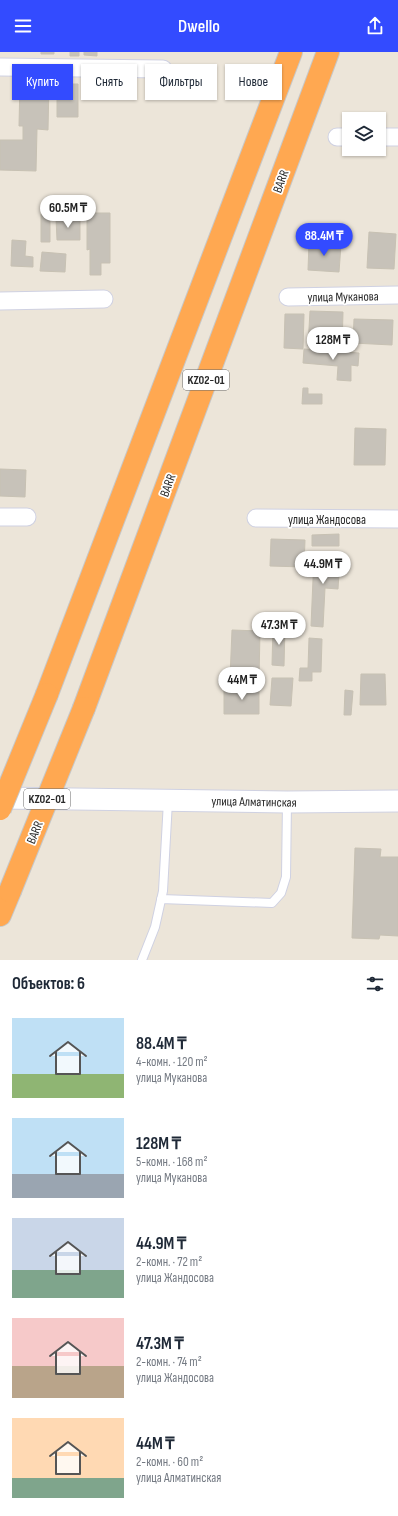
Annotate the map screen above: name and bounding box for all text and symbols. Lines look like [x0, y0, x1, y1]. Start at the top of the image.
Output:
icon: menu [12, 15, 34, 37]
icon: share [364, 15, 386, 37]
text: Dwello [178, 16, 220, 37]
chip: Купить [12, 64, 73, 100]
chip: Снять [81, 64, 137, 100]
chip: Фильтры [145, 64, 217, 100]
chip: Новое [225, 64, 282, 100]
map controls [342, 112, 386, 156]
button: layers [342, 112, 386, 156]
street label: BARR [269, 168, 292, 195]
pin: 60.5M ₸ [31, 195, 105, 229]
text: 60.5M ₸ [49, 200, 87, 216]
pin: 88.4M ₸ [287, 223, 361, 257]
text: 88.4M ₸ [305, 228, 343, 244]
street label: улица Муканова [307, 288, 379, 306]
pin: 128M ₸ [300, 327, 366, 361]
text: 128M ₸ [316, 332, 350, 348]
road number: KZ02-01 [183, 370, 229, 390]
street label: BARR [156, 472, 179, 499]
street label: улица Жандосова [288, 512, 366, 528]
pin: 44.9M ₸ [286, 551, 360, 585]
text: 44.9M ₸ [304, 556, 342, 572]
pin: 47.3M ₸ [242, 612, 316, 646]
text: 47.3M ₸ [261, 617, 297, 633]
pin: 44M ₸ [214, 667, 270, 701]
text: 44M ₸ [227, 672, 257, 688]
road number: KZ02-01 [24, 789, 70, 809]
street label: улица Алматинская [211, 793, 297, 811]
street label: BARR [23, 819, 47, 846]
icon: filters [364, 973, 386, 995]
text: Объектов: 6 [12, 974, 85, 994]
icon: home [44, 1034, 92, 1082]
text: 88.4M ₸ [136, 1034, 187, 1054]
text: 4-комн. · 120 m² [136, 1054, 208, 1070]
text: улица Муканова [136, 1070, 207, 1086]
icon: home [44, 1134, 92, 1182]
text: 128M ₸ [136, 1134, 181, 1154]
text: 5-комн. · 168 m² [136, 1154, 208, 1170]
text: улица Муканова [136, 1170, 207, 1186]
icon: home [44, 1234, 92, 1282]
text: 44.9M ₸ [136, 1234, 186, 1254]
text: 2-комн. · 72 m² [136, 1254, 202, 1270]
text: улица Жандосова [136, 1270, 214, 1286]
icon: home [44, 1334, 92, 1382]
text: 47.3M ₸ [136, 1334, 184, 1354]
text: 2-комн. · 74 m² [136, 1354, 202, 1370]
text: улица Жандосова [136, 1370, 214, 1386]
icon: home [44, 1434, 92, 1482]
text: 44M ₸ [136, 1434, 175, 1454]
text: 2-комн. · 60 m² [136, 1454, 203, 1470]
text: улица Алматинская [136, 1470, 221, 1486]

